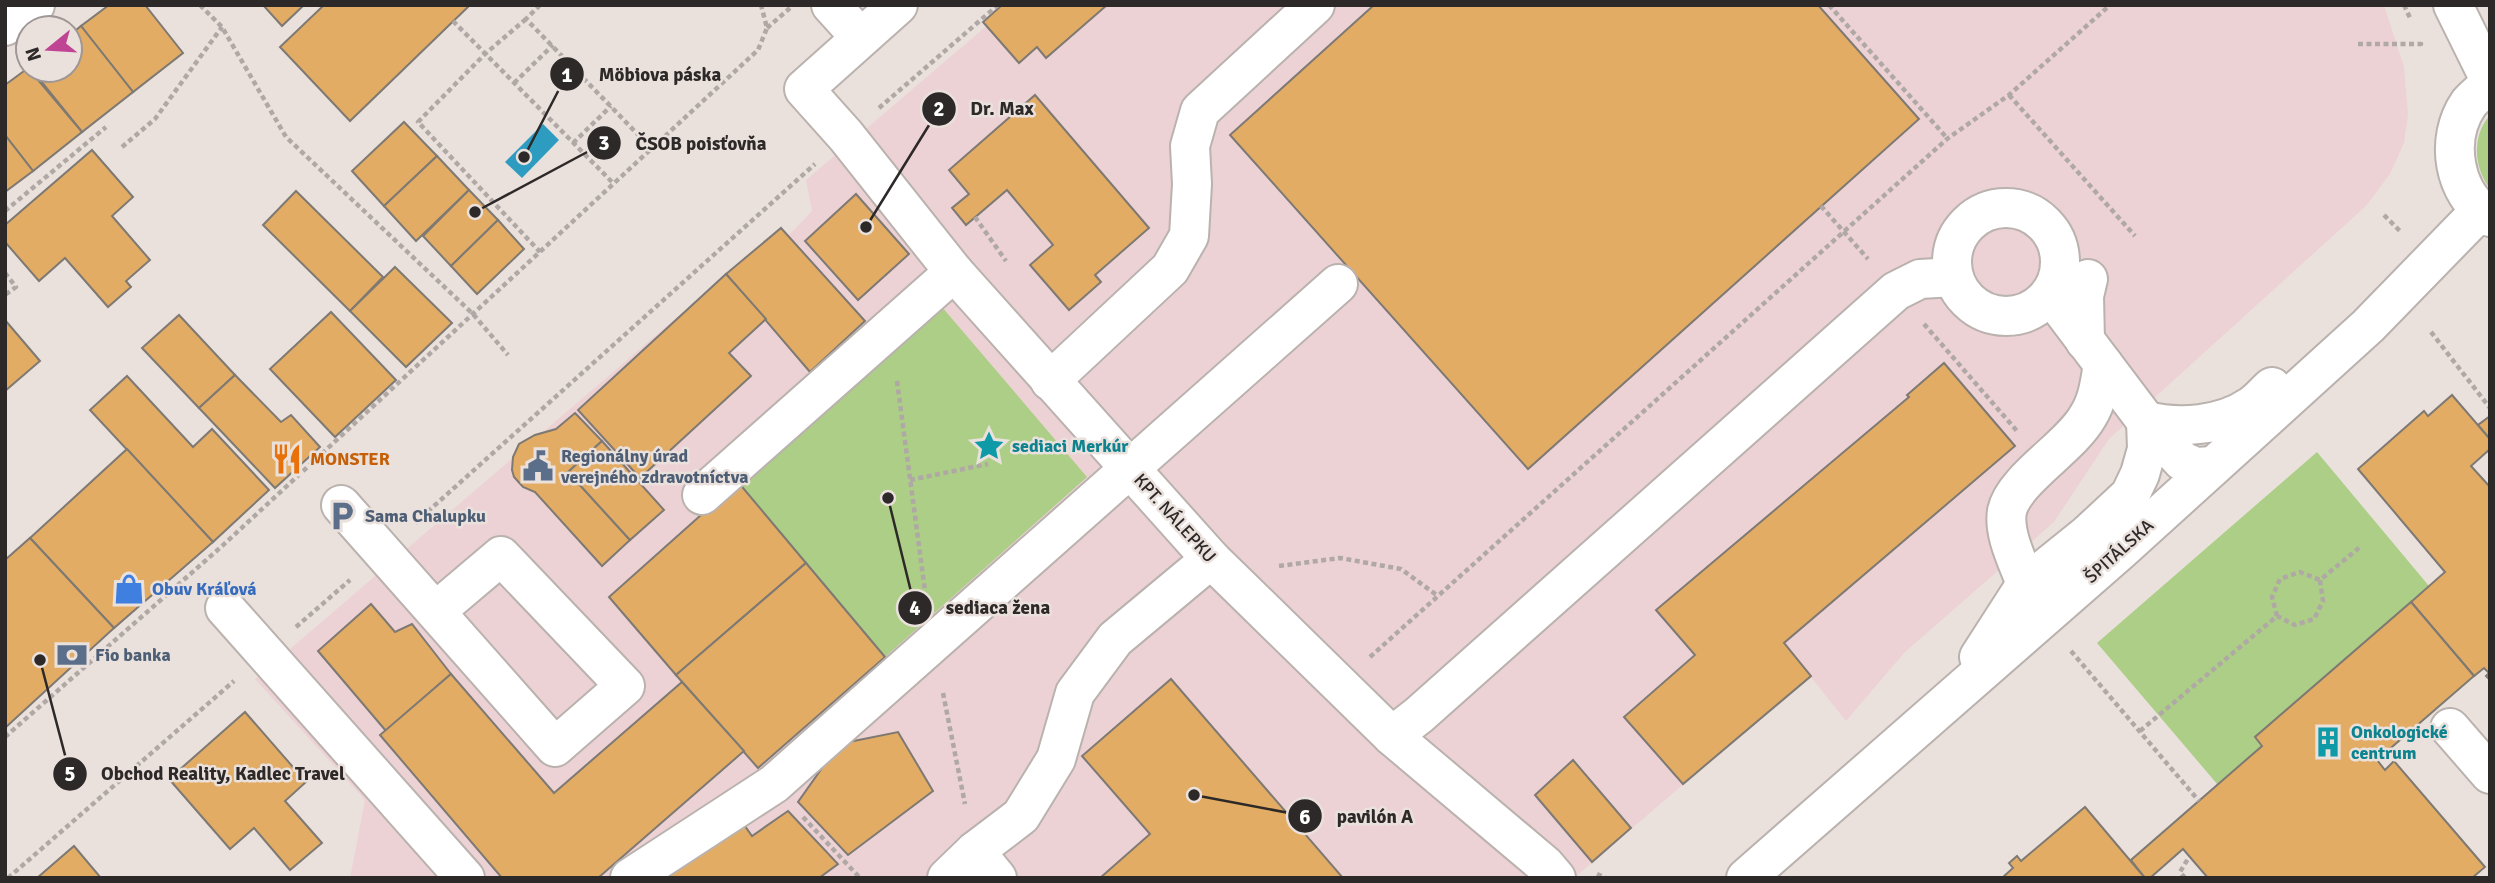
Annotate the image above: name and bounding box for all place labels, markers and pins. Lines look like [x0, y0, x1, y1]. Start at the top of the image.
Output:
callout: Möbiova páska [550, 54, 735, 94]
callout: Dr. Max [922, 89, 1048, 129]
callout: ČSOB poisťovňa [587, 123, 781, 163]
place icon: sediaci Merkúr [972, 429, 1006, 463]
place label: sediaci Merkúr [1012, 435, 1129, 457]
restaurant icon: MONSTER [270, 442, 304, 476]
place label: Regionálny úrad verejného zdravotníctva [560, 445, 749, 488]
place label: MONSTER [310, 448, 390, 470]
public building icon: Regionálny úrad verejného zdravotníctva [521, 449, 555, 483]
parking icon: Sama Chalupku [325, 499, 359, 533]
place label: Sama Chalupku [365, 505, 486, 527]
shop icon: Obuv Kráľová [112, 572, 146, 606]
place label: Obuv Kráľová [152, 578, 256, 600]
callout: sediaca žena [897, 588, 1064, 628]
bank icon: Fio banka [55, 638, 89, 672]
place label: Fio banka [95, 644, 171, 666]
place label: Onkologické centrum [2351, 721, 2448, 764]
building icon: Onkologické centrum [2311, 725, 2345, 759]
callout: Obchod Reality, Kadlec Travel [52, 754, 359, 794]
callout: pavilón A [1287, 796, 1427, 836]

